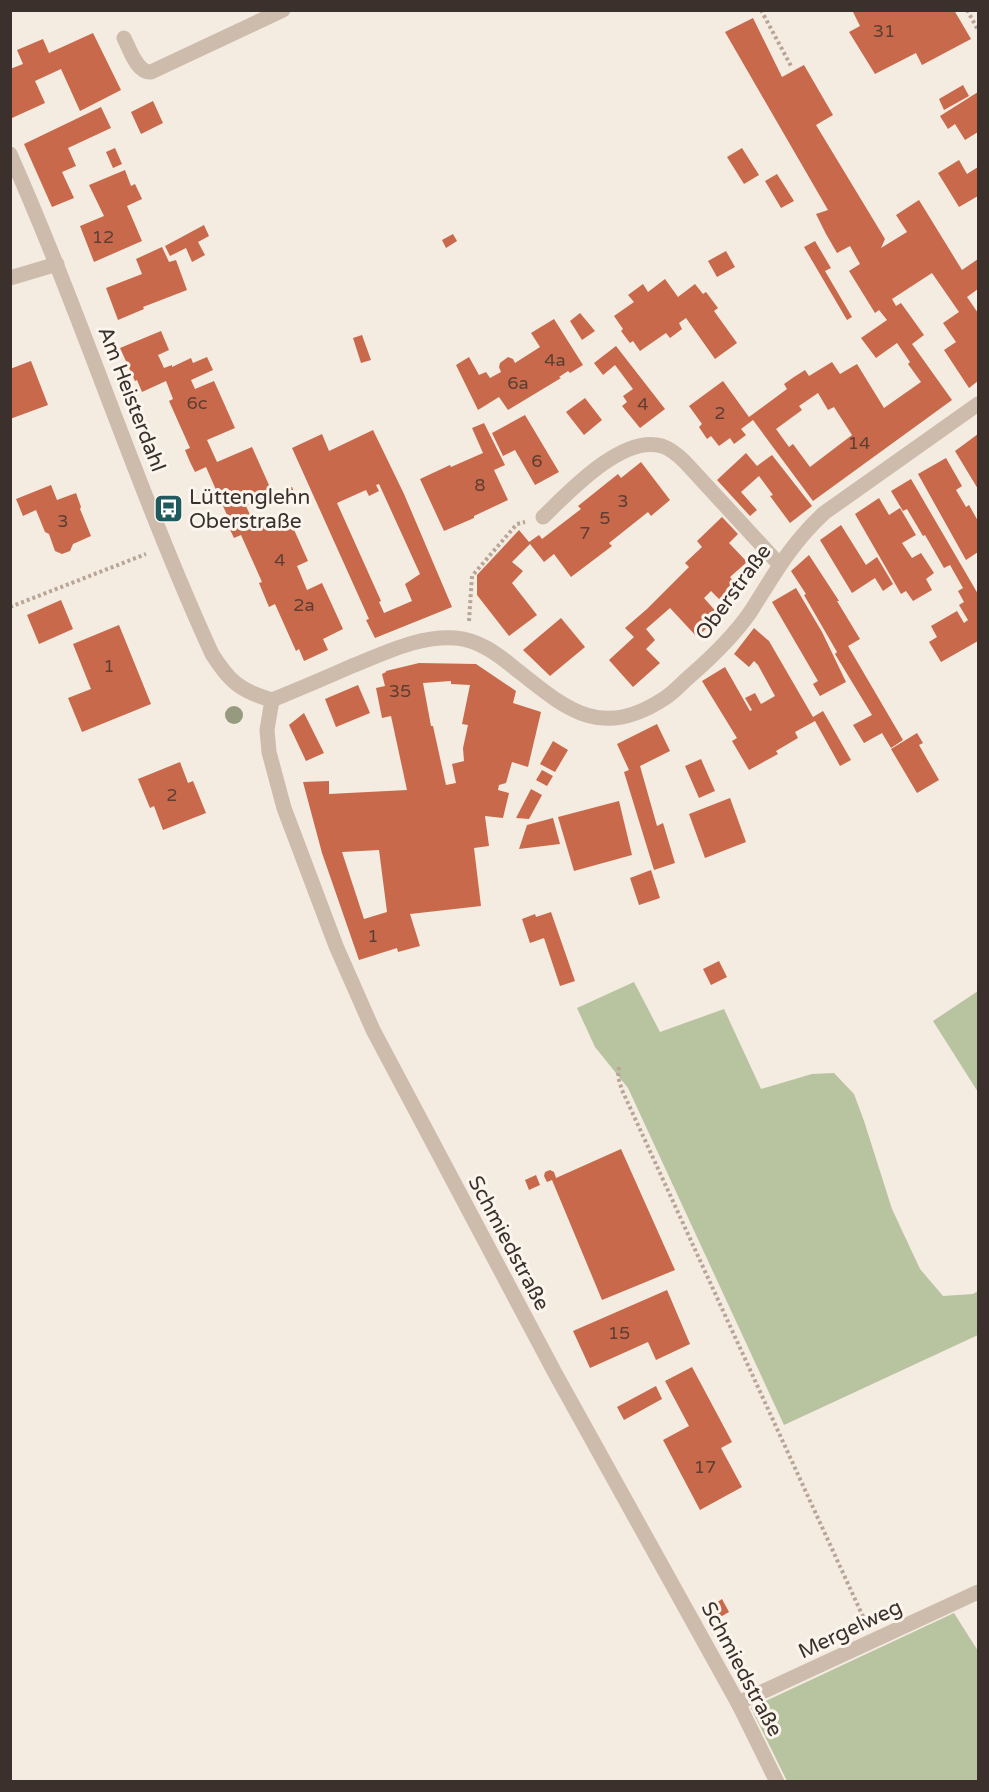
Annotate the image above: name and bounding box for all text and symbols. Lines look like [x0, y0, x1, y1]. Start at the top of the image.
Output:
house number: 31 [873, 20, 895, 42]
house number: 12 [92, 226, 114, 248]
street label: Am Heisterdahl [92, 323, 171, 475]
house number: 4a [544, 349, 566, 371]
house number: 6a [507, 372, 529, 394]
house number: 6c [187, 392, 207, 414]
house number: 4 [637, 393, 649, 415]
house number: 2 [714, 402, 726, 424]
house number: 14 [848, 432, 870, 454]
house number: 6 [531, 450, 543, 472]
house number: 8 [474, 474, 486, 496]
place label: Lüttenglehn Oberstraße [189, 485, 310, 534]
house number: 3 [617, 490, 629, 512]
bus stop icon: Lüttenglehn Oberstraße [152, 493, 184, 525]
house number: 5 [599, 507, 611, 529]
house number: 3 [57, 510, 69, 532]
house number: 7 [579, 522, 591, 544]
street label: Oberstraße [690, 539, 777, 645]
house number: 4 [274, 549, 286, 571]
house number: 2a [293, 594, 315, 616]
house number: 1 [103, 655, 115, 677]
house number: 35 [389, 680, 411, 702]
house number: 2 [166, 784, 178, 806]
house number: 1 [367, 925, 379, 947]
street label: Schmiedstraße [463, 1172, 555, 1315]
house number: 15 [608, 1322, 630, 1344]
house number: 17 [694, 1456, 716, 1478]
street label: Mergelweg [794, 1595, 906, 1664]
street label: Schmiedstraße [696, 1598, 788, 1741]

